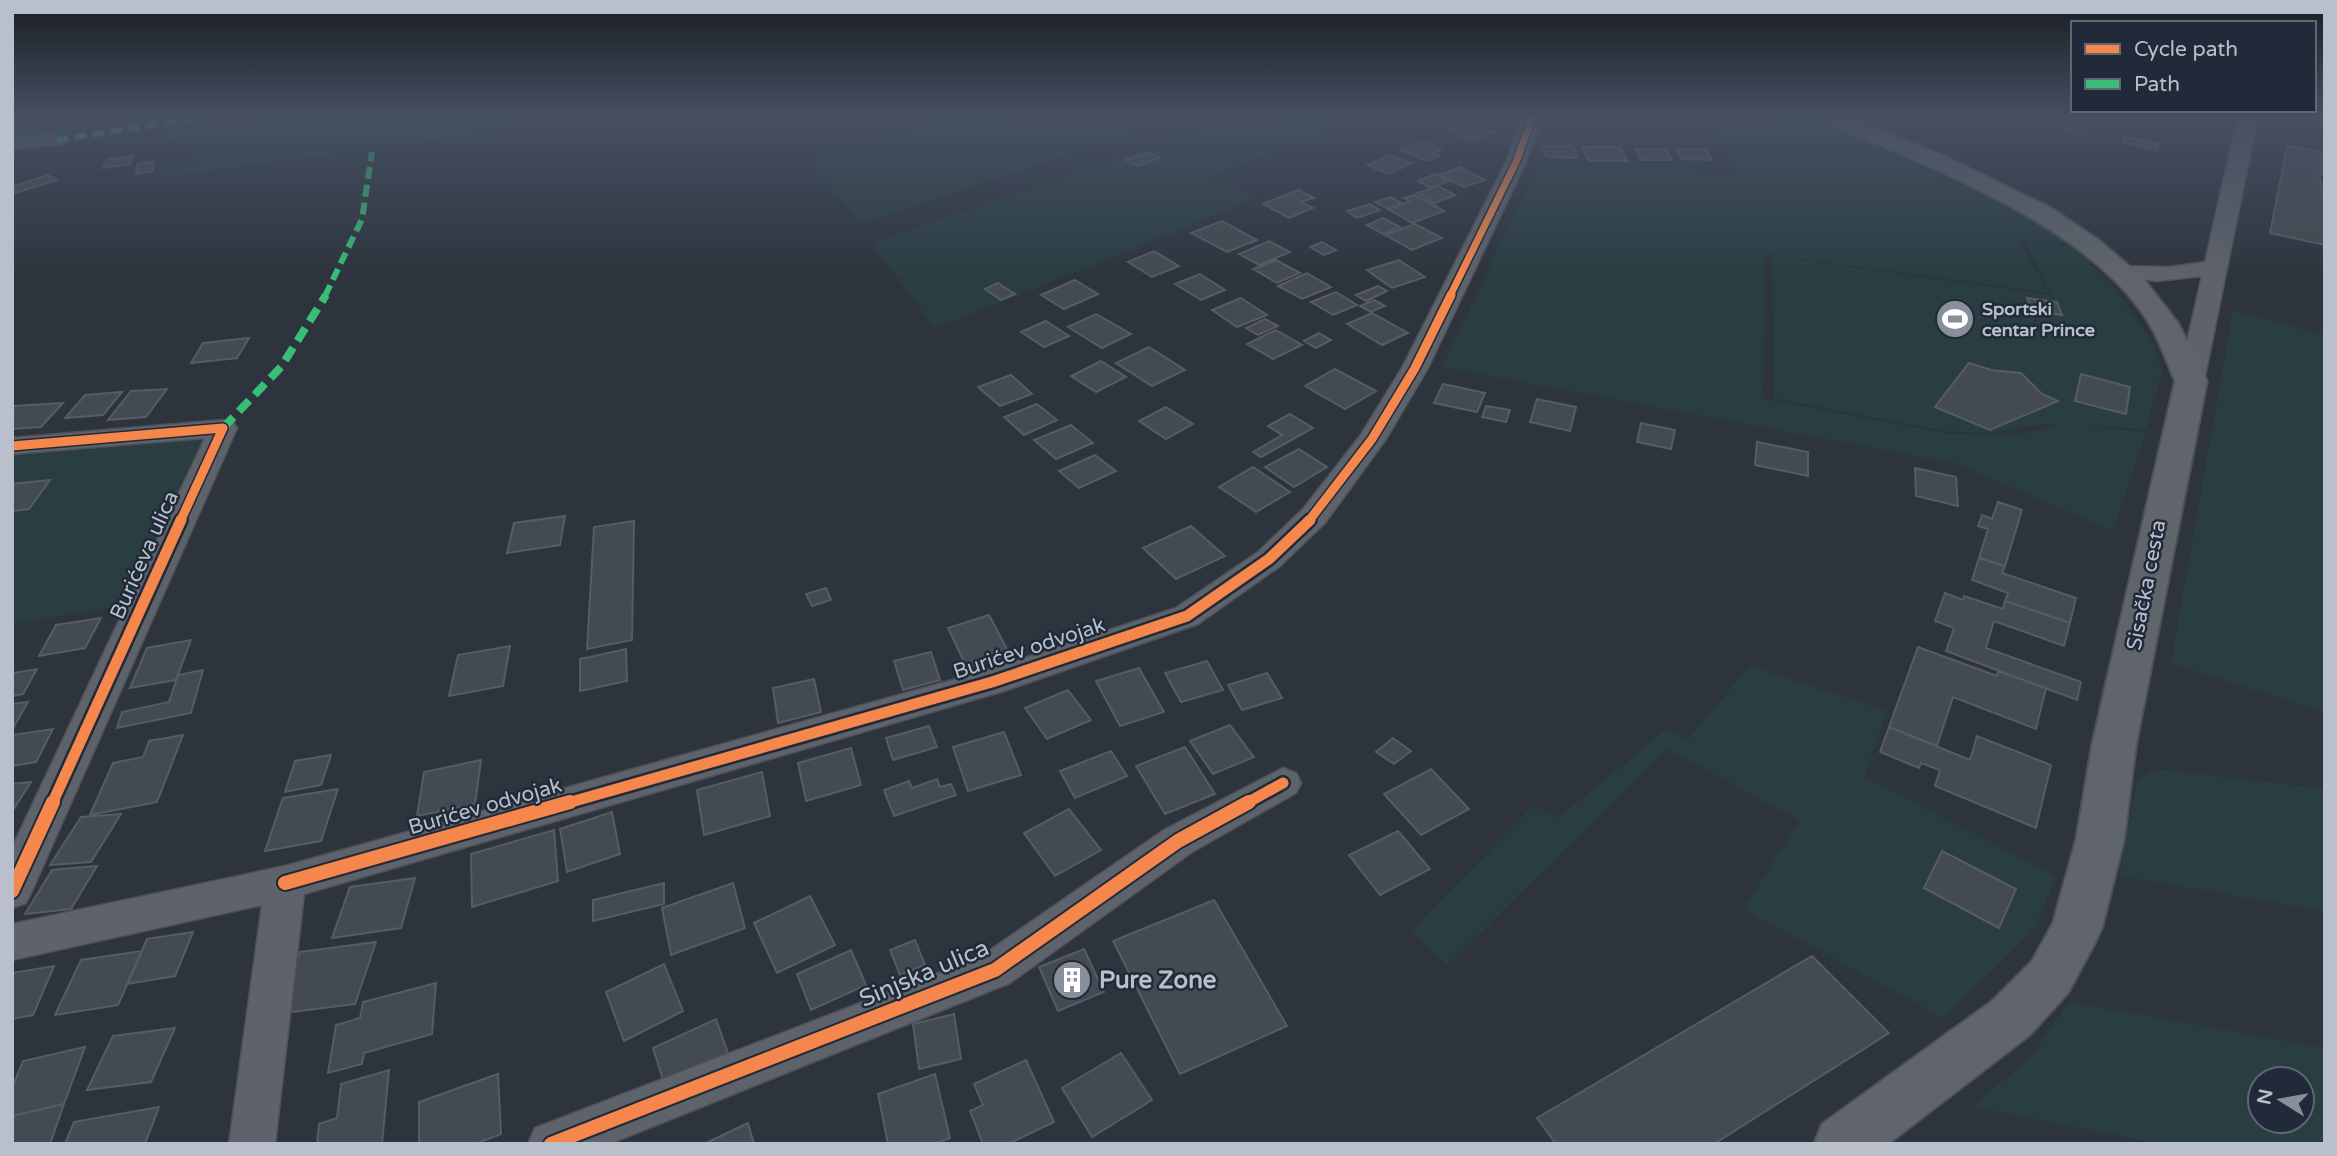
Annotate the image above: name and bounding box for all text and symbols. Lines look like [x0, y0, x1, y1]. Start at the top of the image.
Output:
legend [2071, 21, 2316, 112]
text: Cycle path [2134, 37, 2238, 62]
text: Path [2134, 72, 2180, 97]
sports icon: Sportski centar Prince [1934, 298, 1976, 340]
place label: Sportski centar Prince [1982, 298, 2095, 341]
street label: Burićeva ulica [105, 487, 184, 623]
street label: Sisačka cesta [2122, 518, 2171, 652]
street label: Burićev odvojak [950, 612, 1108, 685]
street label: Burićev odvojak [406, 773, 565, 840]
street label: Sinjska ulica [855, 933, 993, 1014]
building icon: Pure Zone [1051, 959, 1093, 1001]
place label: Pure Zone [1099, 966, 1217, 995]
north arrow [2246, 1065, 2316, 1135]
text: N [2253, 1087, 2278, 1107]

